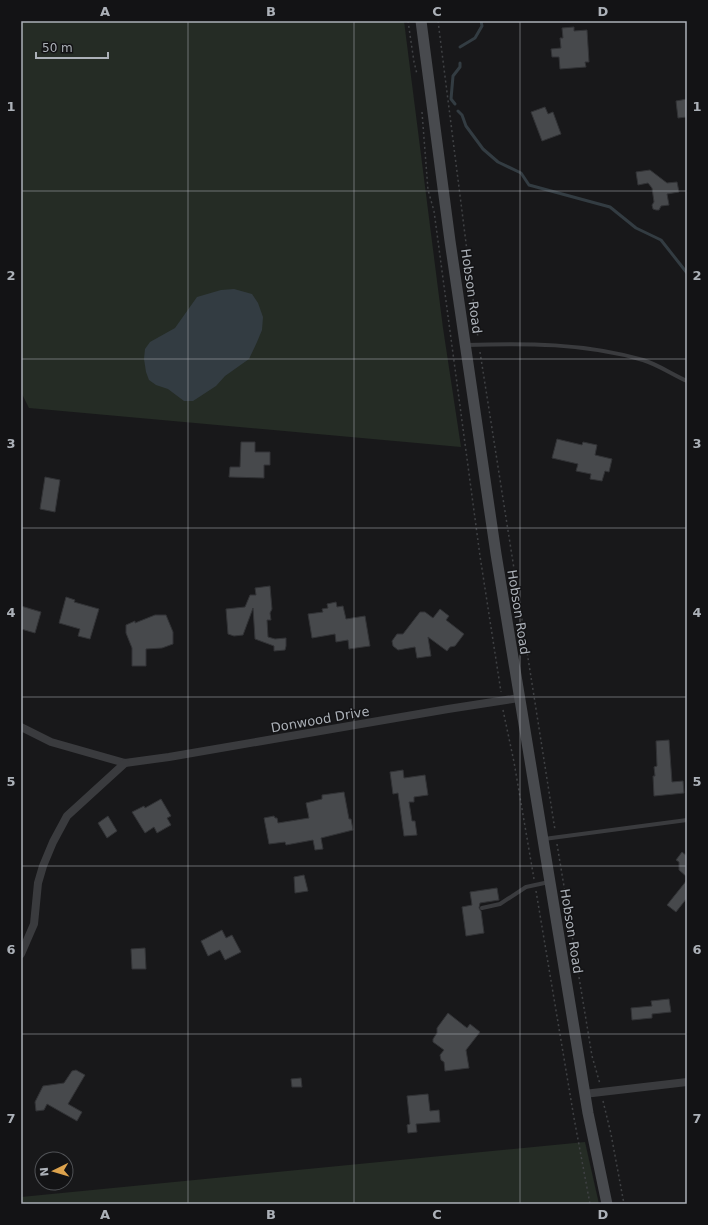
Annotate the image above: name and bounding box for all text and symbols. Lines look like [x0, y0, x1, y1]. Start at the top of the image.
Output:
text: A [100, 4, 110, 19]
text: B [266, 4, 276, 19]
text: C [432, 4, 442, 19]
text: D [598, 4, 609, 19]
scale bar [36, 34, 108, 60]
text: 50 m [42, 41, 73, 55]
text: 1 [6, 99, 16, 114]
text: 1 [692, 99, 702, 114]
street label: Hobson Road [458, 248, 485, 335]
text: 2 [6, 268, 16, 283]
text: 2 [692, 268, 702, 283]
text: 3 [6, 436, 16, 451]
text: 3 [692, 436, 702, 451]
street label: Hobson Road [504, 569, 533, 656]
text: 4 [6, 605, 16, 620]
text: 4 [692, 605, 702, 620]
street label: Donwood Drive [270, 703, 371, 736]
text: 5 [6, 774, 16, 789]
text: 5 [692, 774, 702, 789]
street label: Hobson Road [557, 888, 586, 975]
text: 6 [6, 942, 16, 957]
text: 6 [692, 942, 702, 957]
text: 7 [6, 1111, 16, 1126]
text: 7 [692, 1111, 702, 1126]
north arrow [34, 1151, 74, 1191]
text: N [38, 1167, 51, 1177]
text: A [100, 1207, 110, 1222]
text: B [266, 1207, 276, 1222]
text: C [432, 1207, 442, 1222]
text: D [598, 1207, 609, 1222]

